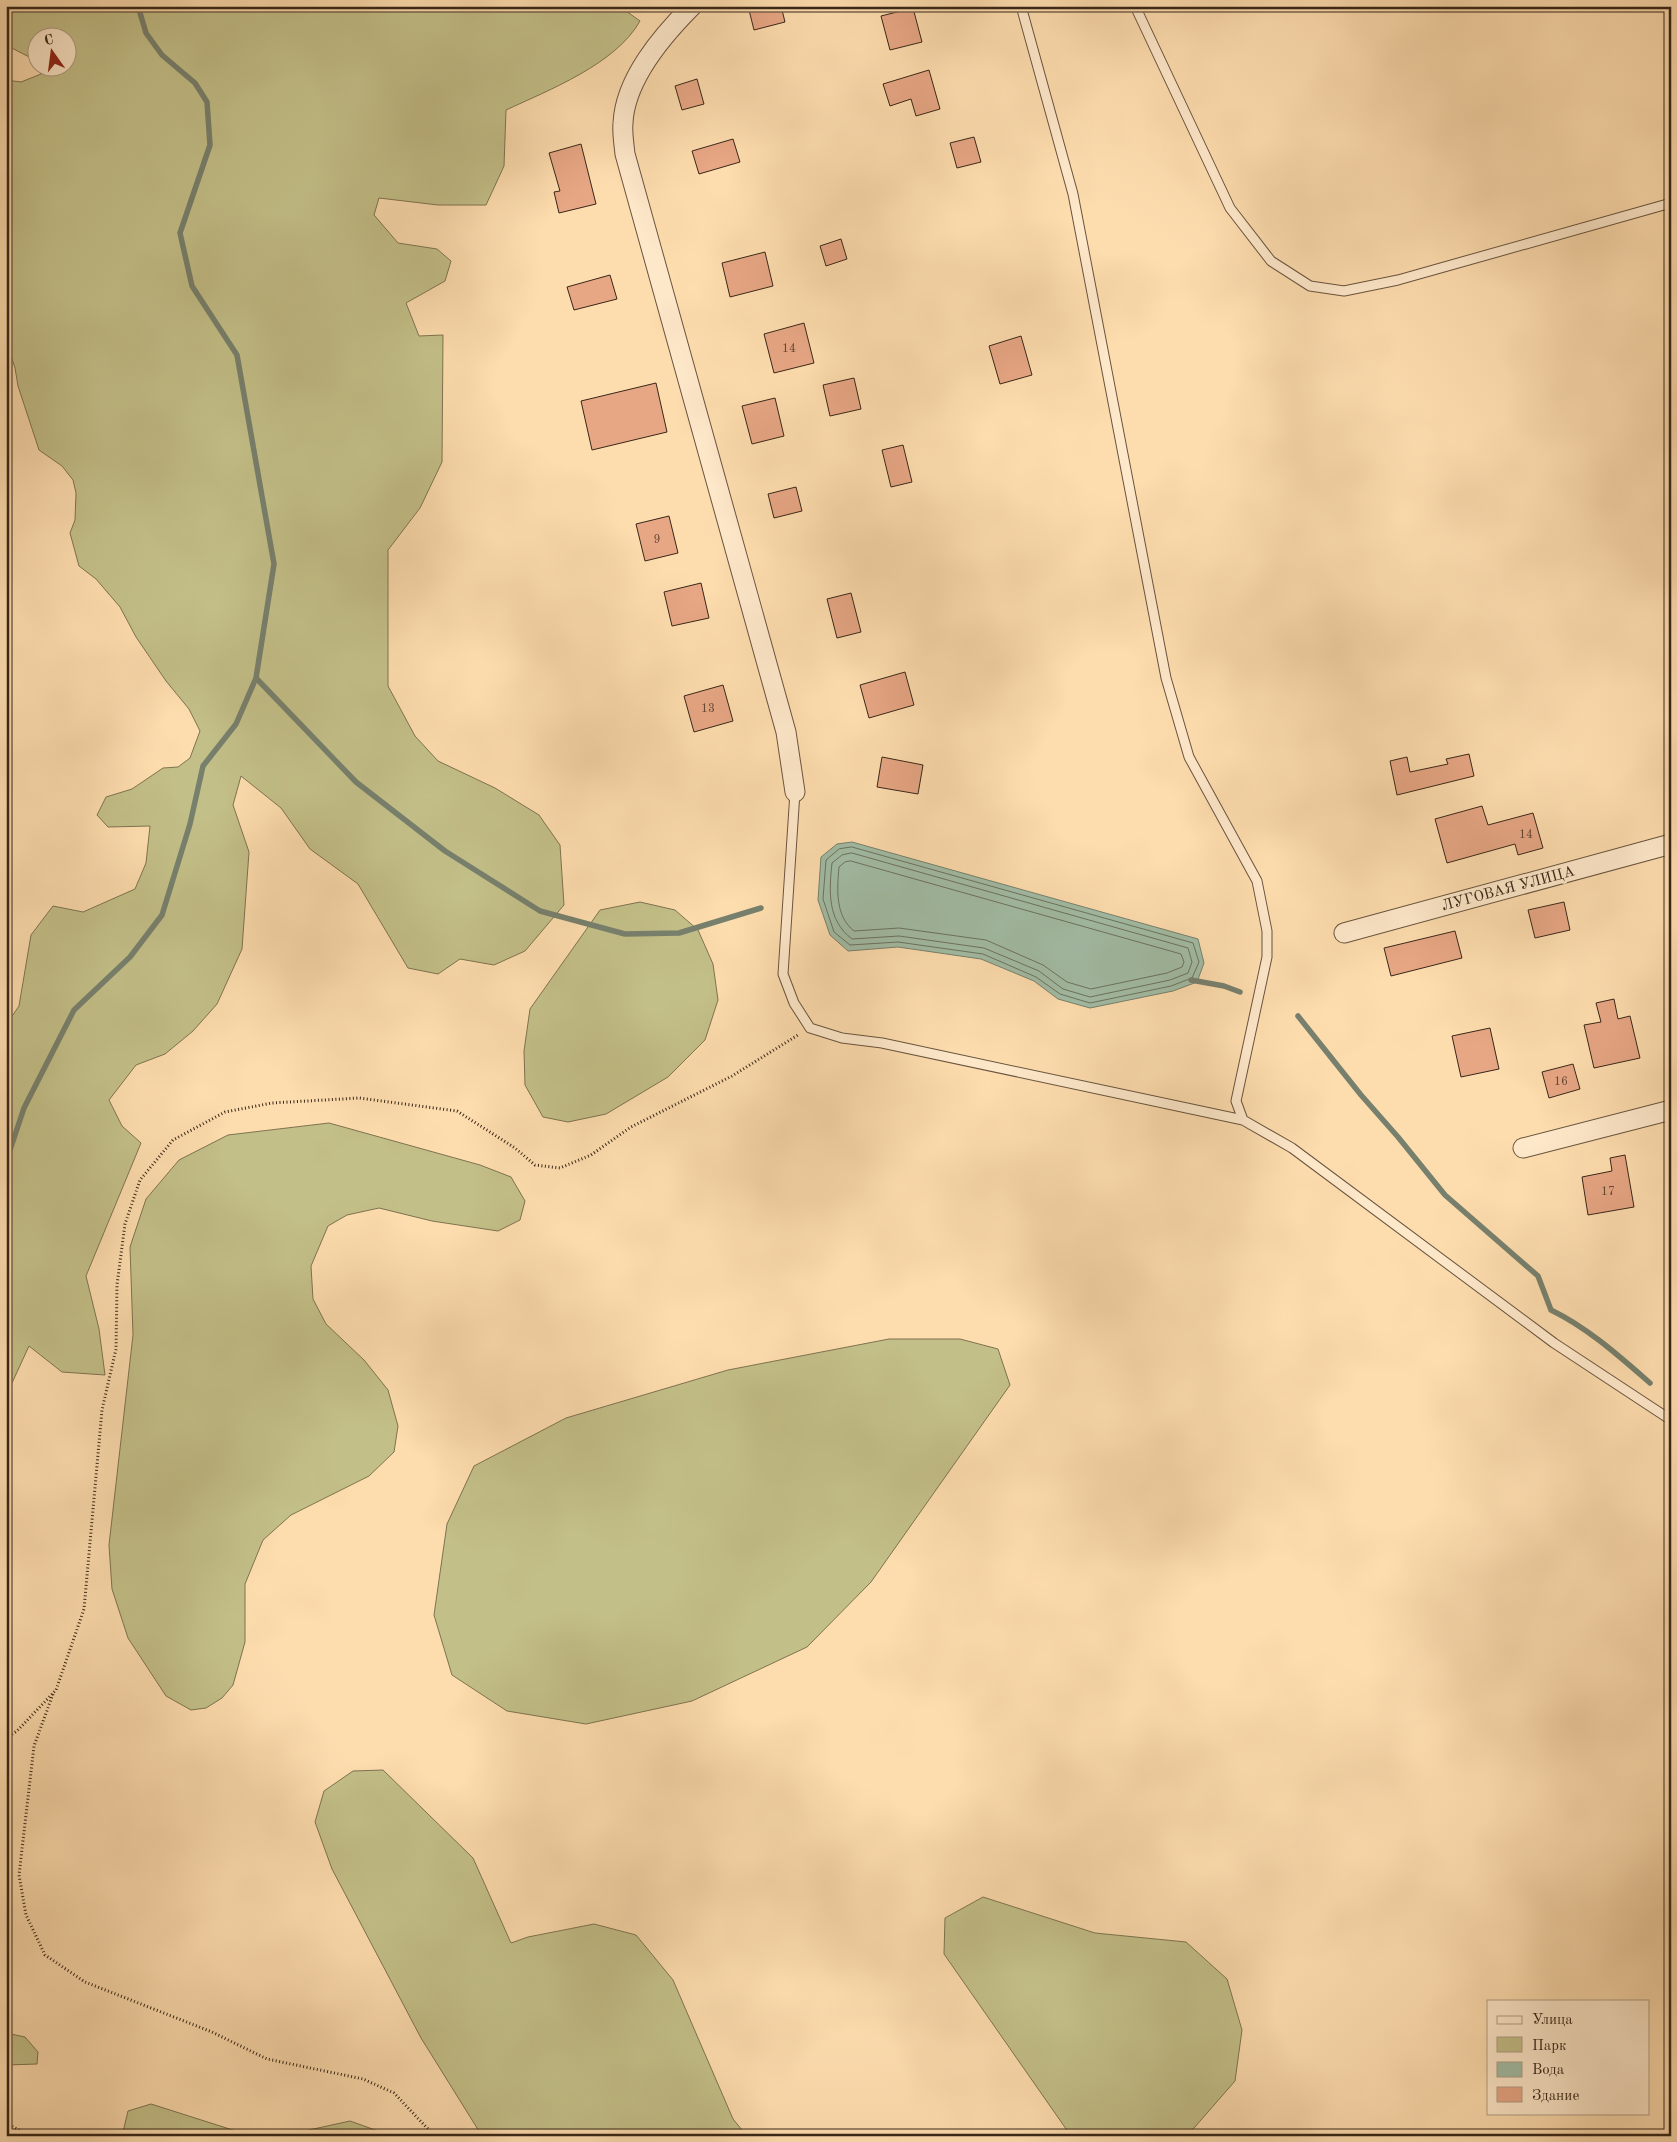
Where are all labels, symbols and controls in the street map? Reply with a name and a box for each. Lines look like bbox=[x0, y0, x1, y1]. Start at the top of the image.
north arrow bbox=[28, 28, 78, 78]
text: С bbox=[43, 32, 55, 48]
house number: 14 bbox=[782, 343, 796, 355]
house number: 9 bbox=[654, 534, 660, 546]
house number: 13 bbox=[701, 703, 715, 715]
house number: 14 bbox=[1519, 829, 1533, 841]
street label: ЛУГОВАЯ УЛИЦА bbox=[1440, 864, 1577, 914]
house number: 16 bbox=[1554, 1076, 1568, 1088]
house number: 17 bbox=[1601, 1186, 1615, 1198]
legend bbox=[1487, 2000, 1650, 2114]
text: Улица bbox=[1532, 2013, 1573, 2028]
text: Парк bbox=[1532, 2039, 1567, 2054]
text: Вода bbox=[1532, 2063, 1565, 2078]
text: Здание bbox=[1532, 2089, 1579, 2104]

